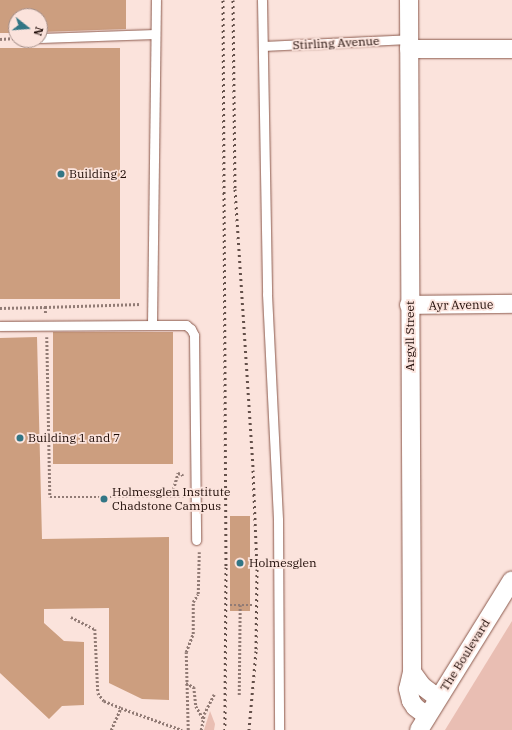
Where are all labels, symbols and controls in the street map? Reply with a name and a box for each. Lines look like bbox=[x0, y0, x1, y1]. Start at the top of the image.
north arrow bbox=[8, 8, 48, 48]
text: N bbox=[31, 25, 46, 37]
street label: Stirling Avenue bbox=[292, 34, 380, 52]
place label: Building 2 bbox=[69, 167, 127, 181]
marker: Building 2 bbox=[56, 169, 66, 179]
street label: Ayr Avenue bbox=[429, 297, 493, 313]
street label: Argyll Street bbox=[403, 301, 417, 371]
place label: Building 1 and 7 bbox=[28, 431, 120, 445]
marker: Building 1 and 7 bbox=[15, 433, 25, 443]
place label: Holmesglen Institute Chadstone Campus bbox=[112, 485, 230, 513]
marker: Holmesglen Institute Chadstone Campus bbox=[99, 494, 109, 504]
place label: Holmesglen bbox=[249, 556, 317, 570]
marker: Holmesglen bbox=[234, 557, 246, 569]
street label: The Boulevard bbox=[437, 616, 493, 694]

